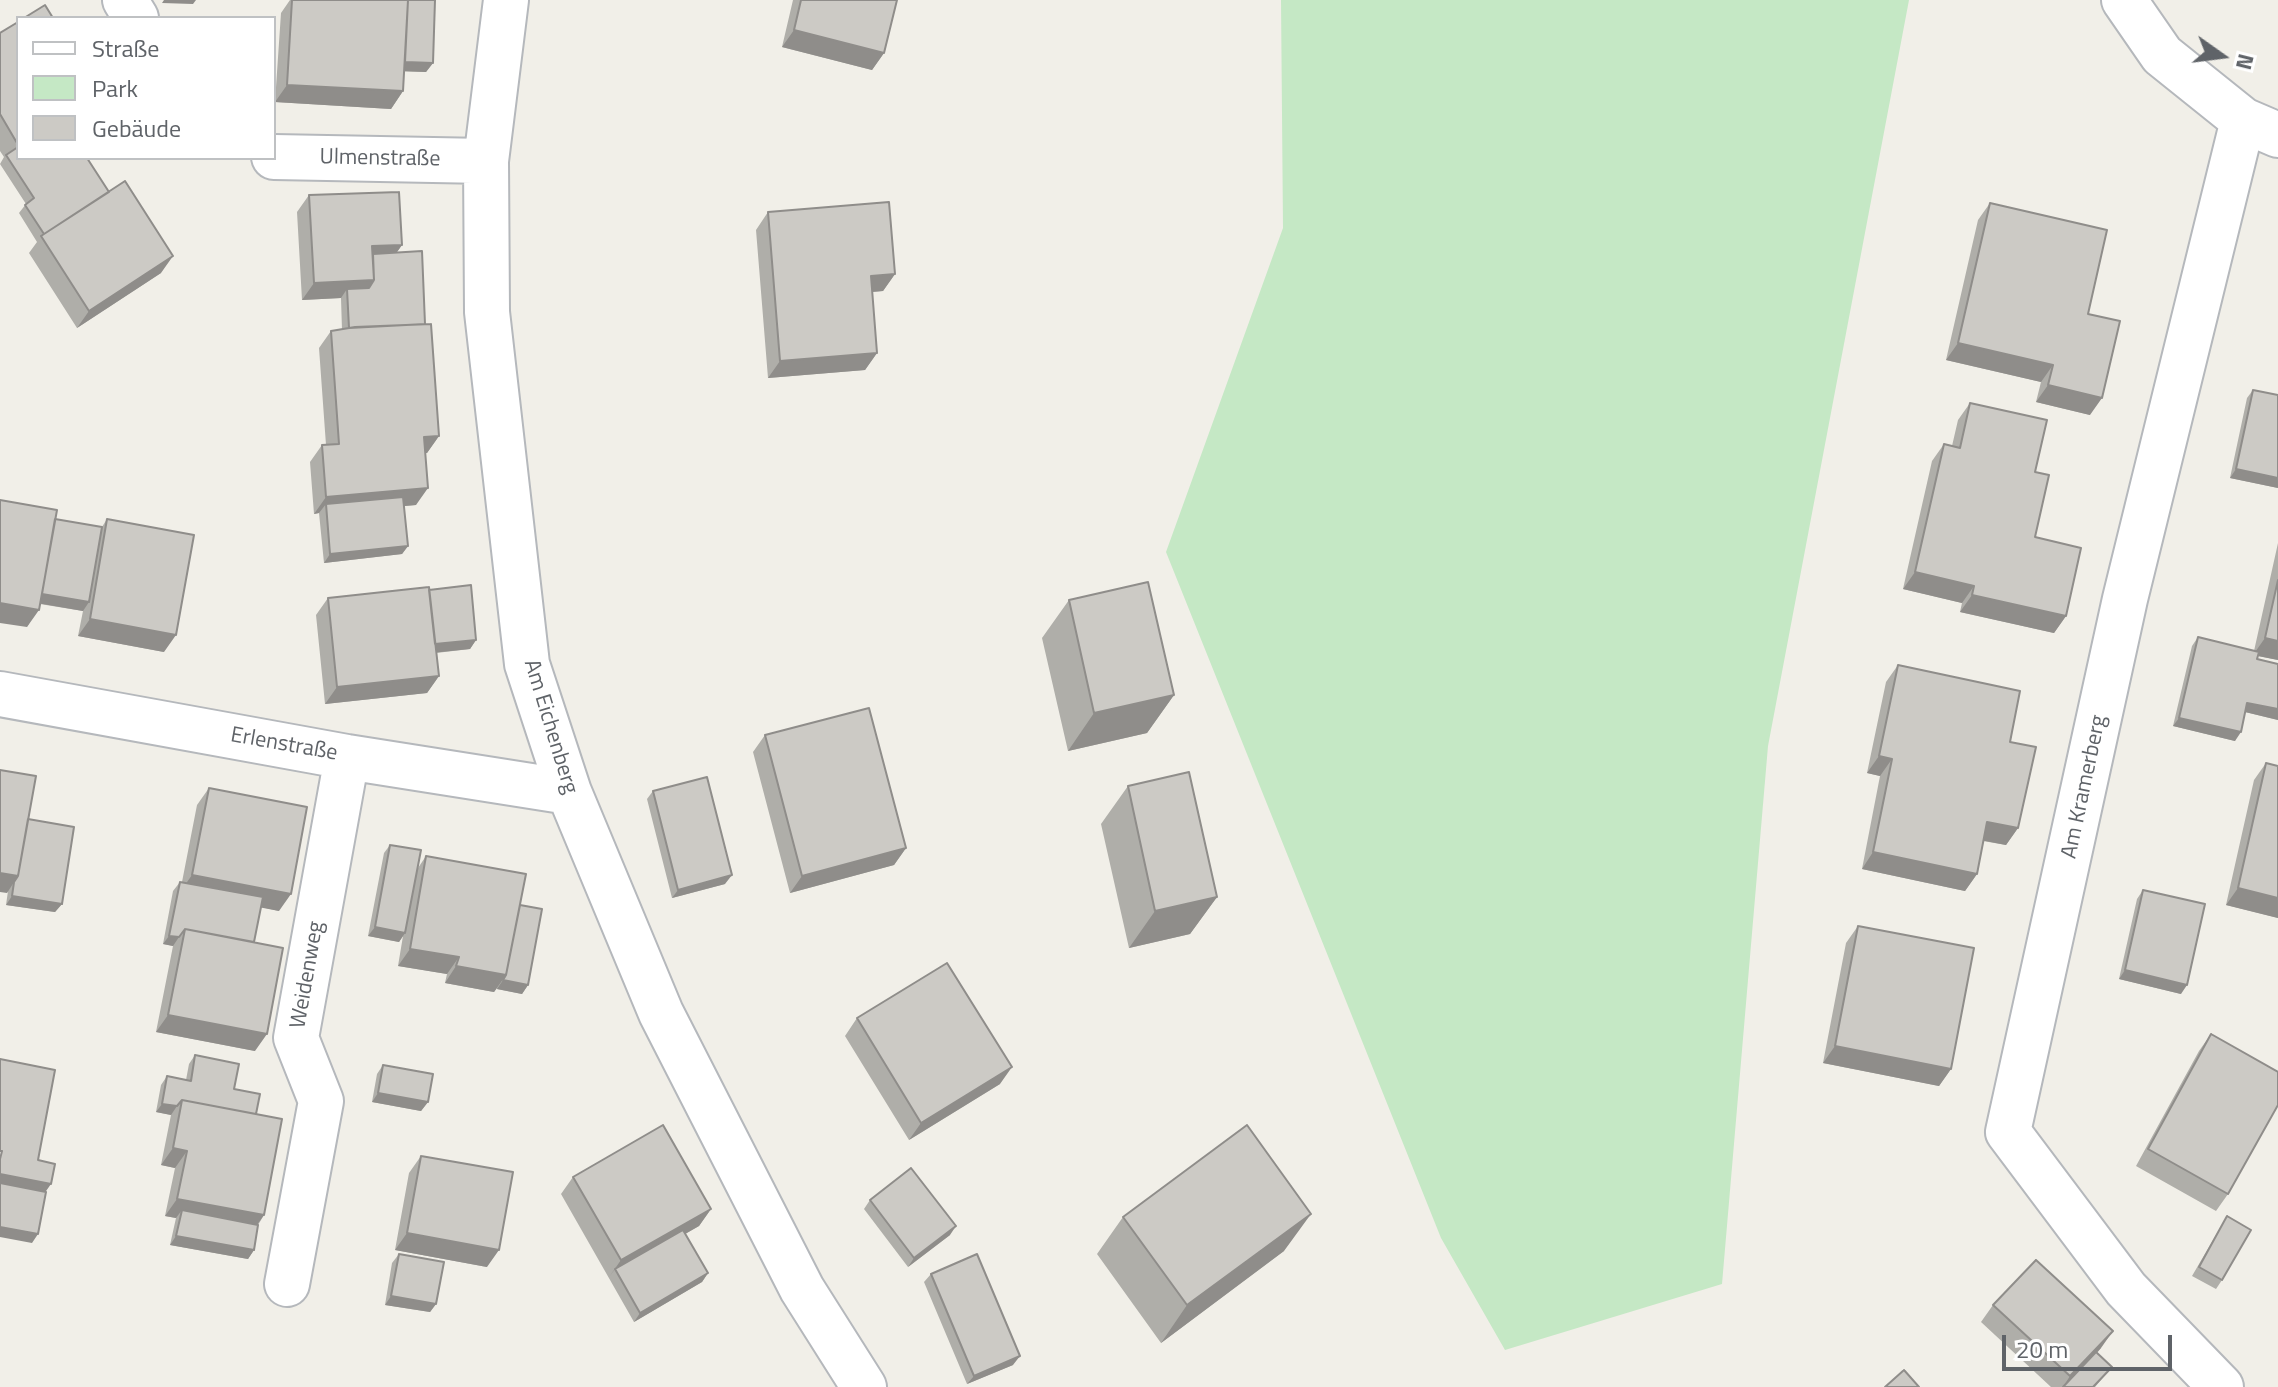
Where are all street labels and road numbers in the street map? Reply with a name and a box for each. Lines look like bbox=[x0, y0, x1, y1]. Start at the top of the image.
street label: Ulmenstraße bbox=[319, 145, 441, 173]
street label: Am Eichenberg bbox=[517, 657, 583, 797]
street label: Am Kramerberg bbox=[2057, 713, 2113, 861]
street label: Erlenstraße bbox=[228, 723, 340, 767]
street label: Weidenweg bbox=[286, 919, 330, 1031]

